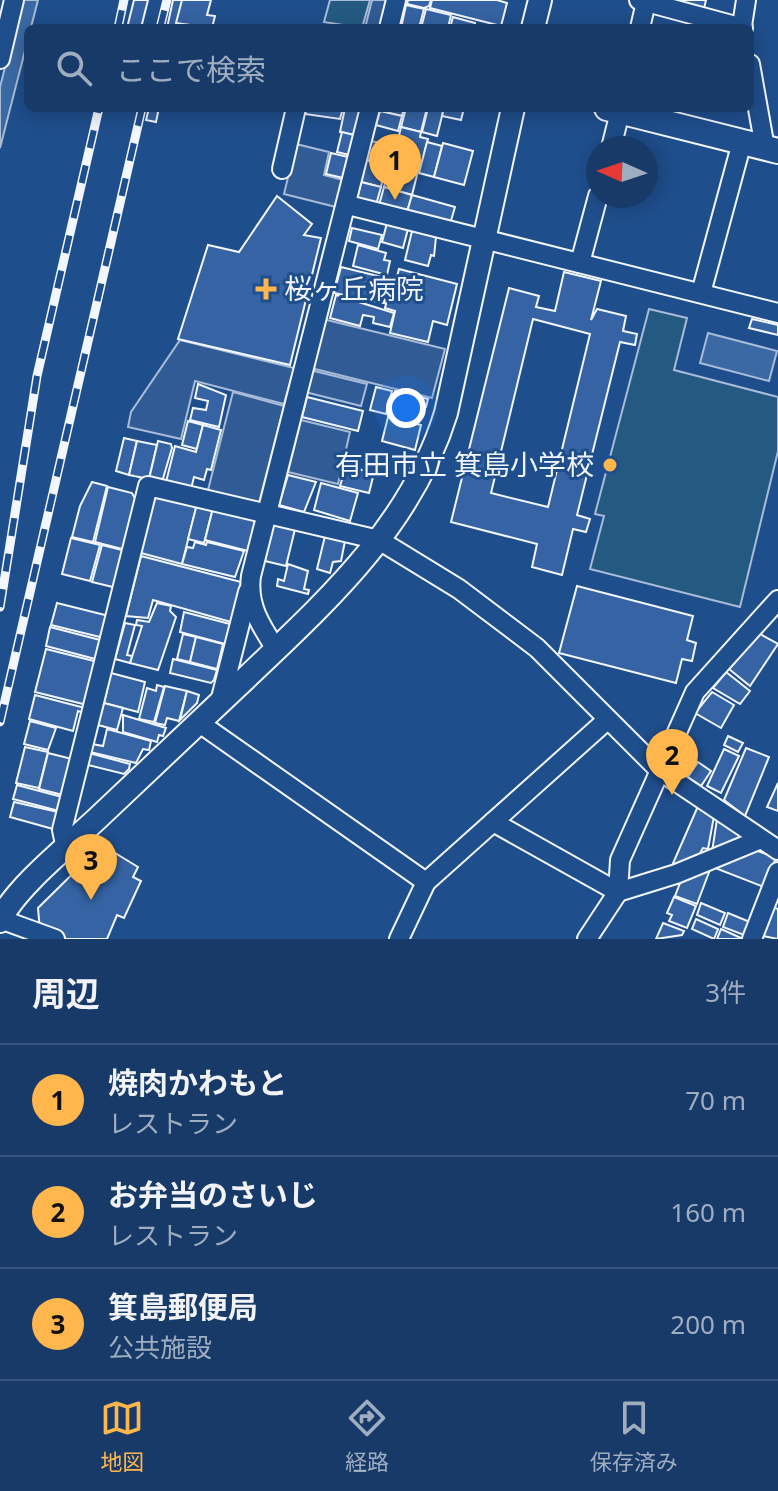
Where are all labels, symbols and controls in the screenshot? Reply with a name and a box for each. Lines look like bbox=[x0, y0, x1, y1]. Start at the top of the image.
search box bbox=[24, 24, 754, 112]
icon: search bbox=[52, 46, 96, 90]
text: ここで検索 bbox=[116, 49, 266, 90]
pin: 1 bbox=[369, 134, 421, 200]
north arrow bbox=[586, 136, 658, 208]
place label: 桜ヶ丘病院 bbox=[284, 269, 424, 307]
marker: 桜ヶ丘病院 bbox=[255, 278, 277, 300]
your location bbox=[386, 388, 426, 428]
place label: 有田市立 箕島小学校 bbox=[335, 445, 594, 483]
marker: 有田市立 箕島小学校 bbox=[601, 456, 619, 474]
pin: 2 bbox=[646, 729, 698, 795]
pin: 3 bbox=[65, 834, 117, 900]
text: 周辺 bbox=[32, 970, 100, 1016]
text: 3件 bbox=[705, 974, 746, 1010]
text: 焼肉かわもと bbox=[108, 1062, 287, 1103]
text: 1 bbox=[51, 1082, 65, 1118]
text: 70 m bbox=[685, 1082, 746, 1118]
text: レストラン bbox=[108, 1105, 238, 1141]
text: お弁当のさいじ bbox=[108, 1174, 318, 1215]
text: 2 bbox=[51, 1194, 65, 1230]
text: 160 m bbox=[670, 1194, 746, 1230]
text: レストラン bbox=[108, 1217, 238, 1253]
text: 箕島郵便局 bbox=[108, 1286, 258, 1327]
text: 3 bbox=[51, 1306, 65, 1342]
text: 200 m bbox=[670, 1306, 746, 1342]
text: 公共施設 bbox=[108, 1329, 212, 1365]
tab: 地図 bbox=[100, 1396, 144, 1476]
tab: 経路 bbox=[345, 1396, 389, 1476]
tab: 保存済み bbox=[590, 1396, 678, 1476]

